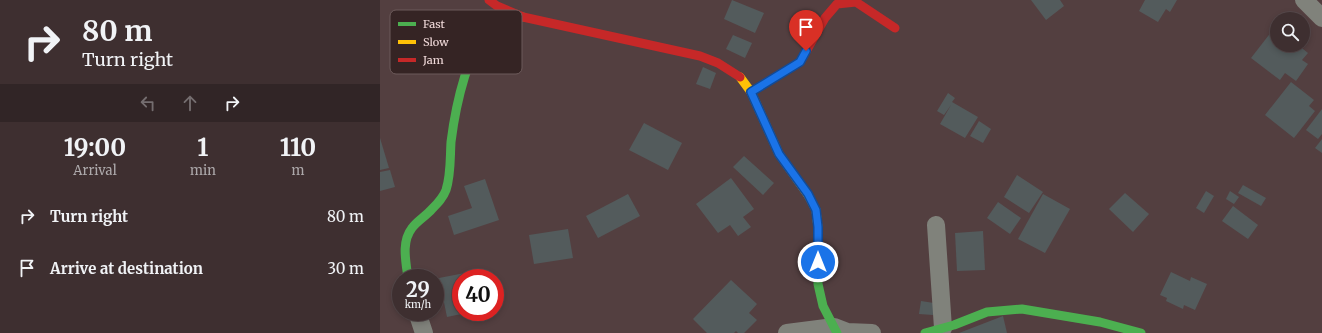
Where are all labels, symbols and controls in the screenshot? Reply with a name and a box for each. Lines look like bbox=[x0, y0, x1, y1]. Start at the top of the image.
legend bbox=[390, 10, 522, 74]
pin bbox=[789, 10, 823, 51]
map controls bbox=[1270, 12, 1310, 52]
button: search bbox=[1270, 12, 1310, 52]
text: 80 m bbox=[82, 13, 153, 49]
icon: right bbox=[16, 16, 68, 68]
icon: arrive bbox=[795, 16, 817, 38]
text: Fast bbox=[423, 17, 446, 31]
text: Slow bbox=[423, 35, 449, 49]
text: Turn right bbox=[82, 48, 173, 71]
text: Jam bbox=[422, 53, 444, 67]
icon: left bbox=[137, 92, 159, 114]
icon: ahead bbox=[179, 92, 201, 114]
icon: right bbox=[221, 92, 243, 114]
text: 19:00 bbox=[64, 132, 126, 163]
text: 1 bbox=[197, 132, 208, 163]
text: 110 bbox=[280, 132, 316, 163]
text: Arrival bbox=[73, 162, 117, 179]
text: min bbox=[190, 162, 216, 179]
text: m bbox=[291, 162, 304, 179]
icon: right bbox=[16, 205, 38, 227]
text: Turn right bbox=[50, 207, 128, 226]
text: 80 m bbox=[327, 207, 364, 226]
position arrow bbox=[797, 241, 839, 283]
icon: arrive bbox=[16, 257, 38, 279]
text: Arrive at destination bbox=[50, 259, 203, 278]
text: 30 m bbox=[327, 259, 364, 278]
speed limit sign: 40 bbox=[452, 269, 504, 321]
text: 29 bbox=[406, 277, 430, 302]
text: km/h bbox=[405, 298, 431, 311]

